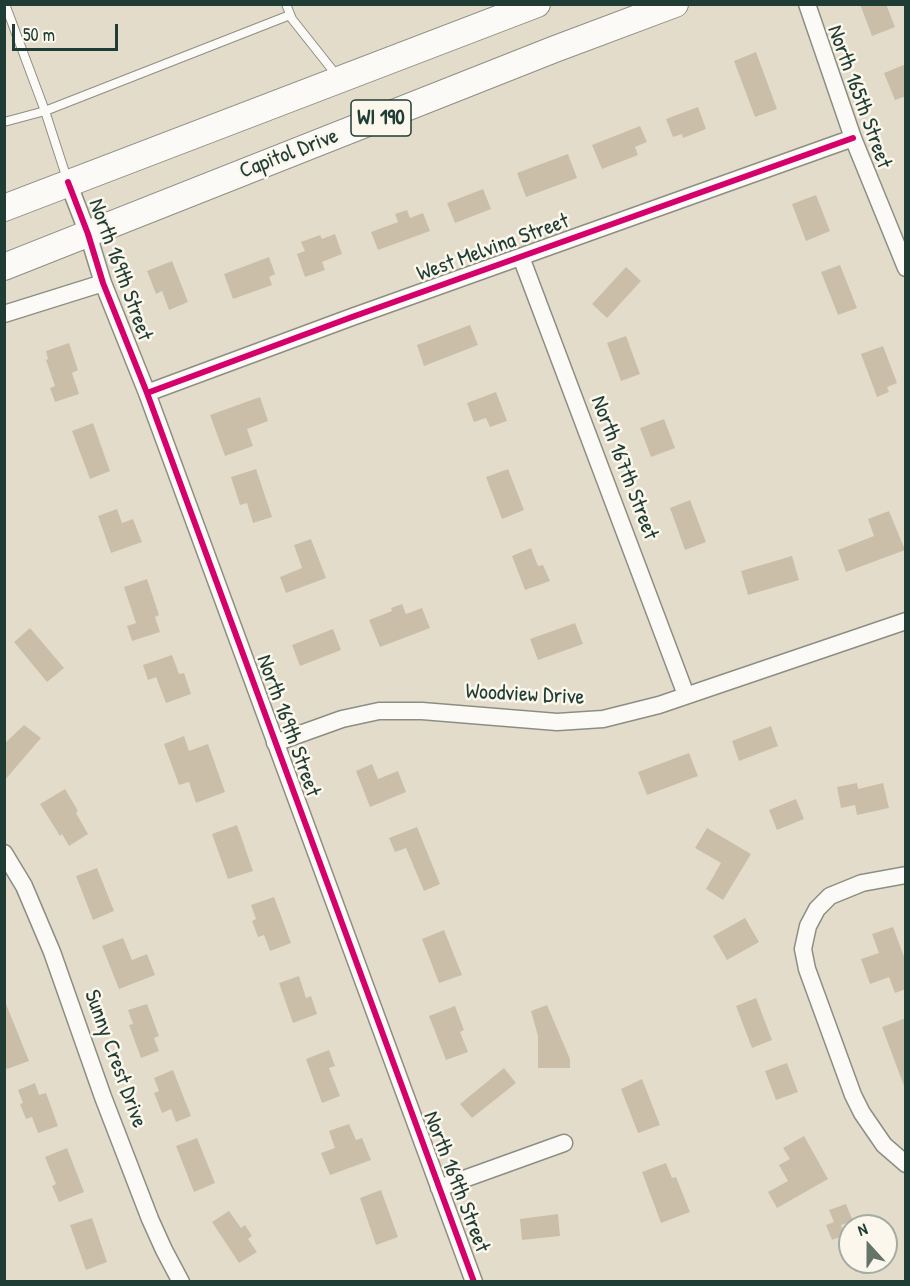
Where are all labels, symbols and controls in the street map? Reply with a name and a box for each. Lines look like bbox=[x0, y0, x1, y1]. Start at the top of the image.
scale bar bbox=[15, 12, 122, 50]
text: 50 m bbox=[23, 22, 55, 47]
street label: North 165th Street bbox=[821, 22, 897, 172]
road number: WI 190 bbox=[351, 100, 411, 136]
street label: Capitol Drive bbox=[236, 123, 342, 185]
street label: North 169th Street bbox=[82, 196, 158, 344]
street label: West Melvina Street bbox=[413, 208, 573, 288]
street label: North 167th Street bbox=[585, 392, 663, 544]
street label: North 169th Street bbox=[250, 652, 326, 800]
street label: Woodview Drive bbox=[465, 679, 585, 711]
street label: Sunny Crest Drive bbox=[78, 986, 152, 1132]
street label: North 169th Street bbox=[417, 1108, 495, 1256]
north arrow bbox=[838, 1214, 898, 1274]
text: N bbox=[854, 1217, 870, 1241]

